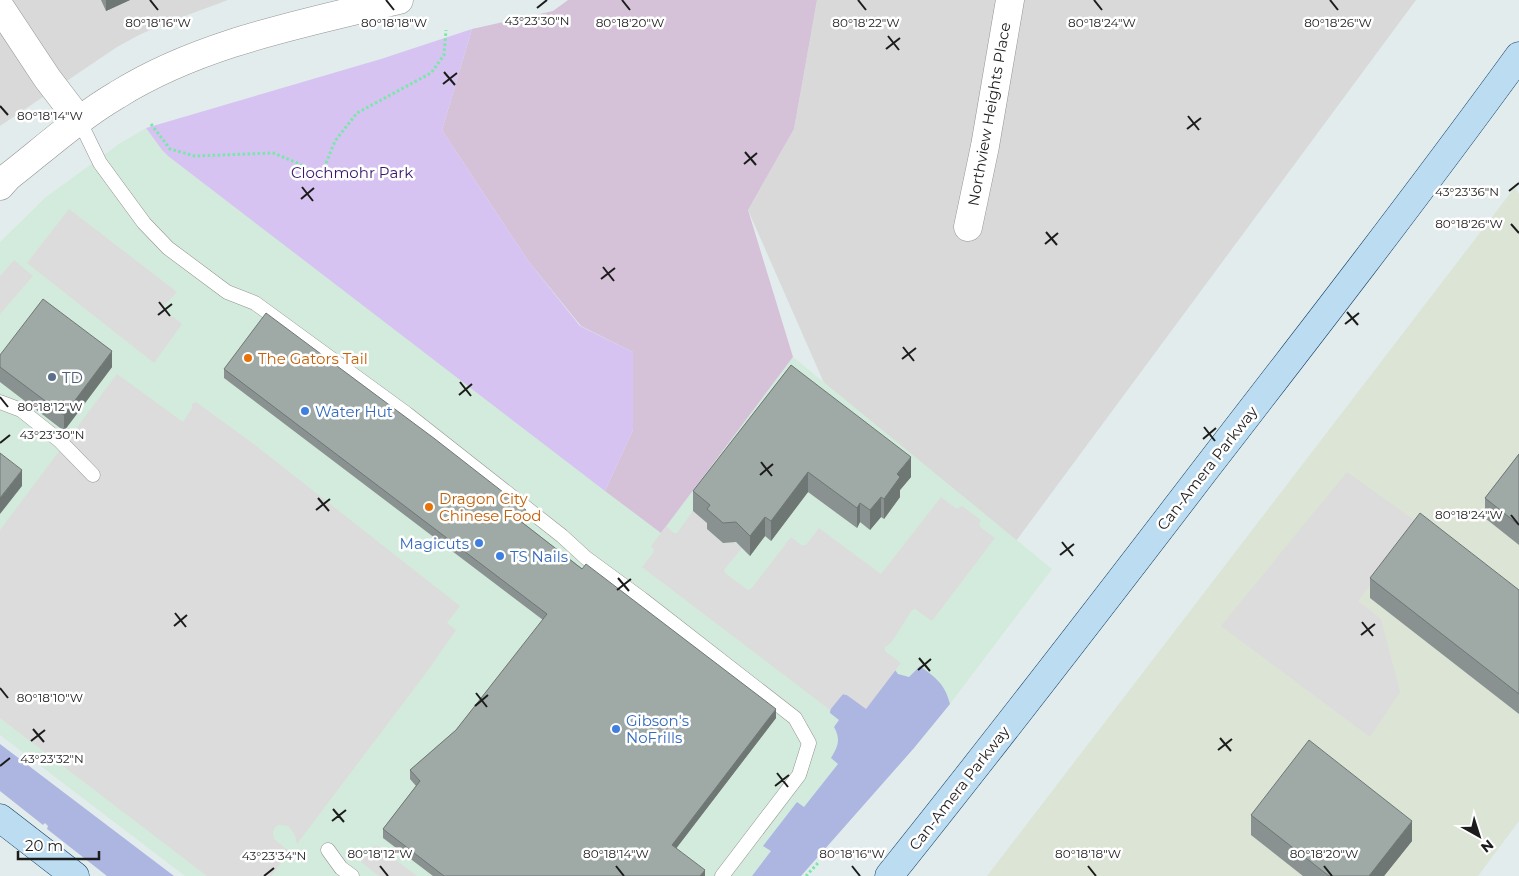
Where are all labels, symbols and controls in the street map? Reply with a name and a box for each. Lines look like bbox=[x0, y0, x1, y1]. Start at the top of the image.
text: 43°23'30"N bbox=[505, 13, 569, 28]
text: 80°18'16"W bbox=[125, 15, 191, 30]
text: 80°18'18"W bbox=[361, 15, 427, 30]
text: 80°18'20"W bbox=[596, 15, 664, 30]
text: 80°18'22"W bbox=[832, 15, 900, 30]
text: 80°18'24"W bbox=[1068, 15, 1136, 30]
text: 80°18'26"W bbox=[1304, 15, 1372, 30]
street label: Northview Heights Place bbox=[963, 21, 1015, 207]
text: 80°18'14"W bbox=[17, 108, 83, 123]
park label: Clochmohr Park bbox=[291, 163, 413, 182]
text: 43°23'36"N bbox=[1435, 184, 1499, 199]
text: 80°18'26"W bbox=[1435, 216, 1503, 231]
place label: The Gators Tail bbox=[258, 349, 368, 368]
marker: The Gators Tail bbox=[242, 352, 254, 364]
place label: TD bbox=[62, 368, 83, 387]
marker: TD bbox=[46, 371, 58, 383]
text: 80°18'12"W bbox=[17, 399, 83, 414]
street label: Can-Amera Parkway bbox=[1153, 401, 1262, 534]
place label: Water Hut bbox=[315, 402, 393, 421]
marker: Water Hut bbox=[299, 405, 311, 417]
text: 43°23'30"N bbox=[20, 427, 84, 442]
place label: Dragon City Chinese Food bbox=[439, 489, 542, 525]
marker: Dragon City Chinese Food bbox=[423, 501, 435, 513]
text: 80°18'24"W bbox=[1435, 507, 1503, 522]
place label: Magicuts bbox=[400, 534, 469, 553]
marker: Magicuts bbox=[473, 537, 485, 549]
place label: TS Nails bbox=[510, 547, 568, 566]
marker: TS Nails bbox=[494, 550, 506, 562]
text: 80°18'10"W bbox=[17, 690, 83, 705]
place label: Gibson's NoFrills bbox=[626, 711, 689, 747]
street label: Can-Amera Parkway bbox=[905, 721, 1014, 854]
marker: Gibson's NoFrills bbox=[610, 723, 622, 735]
text: 43°23'32"N bbox=[20, 751, 84, 766]
north arrow bbox=[1454, 811, 1504, 861]
scale bar bbox=[18, 828, 99, 860]
text: 20 m bbox=[25, 836, 63, 855]
text: N bbox=[1477, 836, 1497, 857]
text: 80°18'12"W bbox=[347, 846, 413, 861]
text: 80°18'14"W bbox=[583, 846, 649, 861]
text: 80°18'16"W bbox=[819, 846, 885, 861]
text: 80°18'18"W bbox=[1055, 846, 1121, 861]
text: 80°18'20"W bbox=[1290, 846, 1358, 861]
text: 43°23'34"N bbox=[242, 848, 306, 863]

